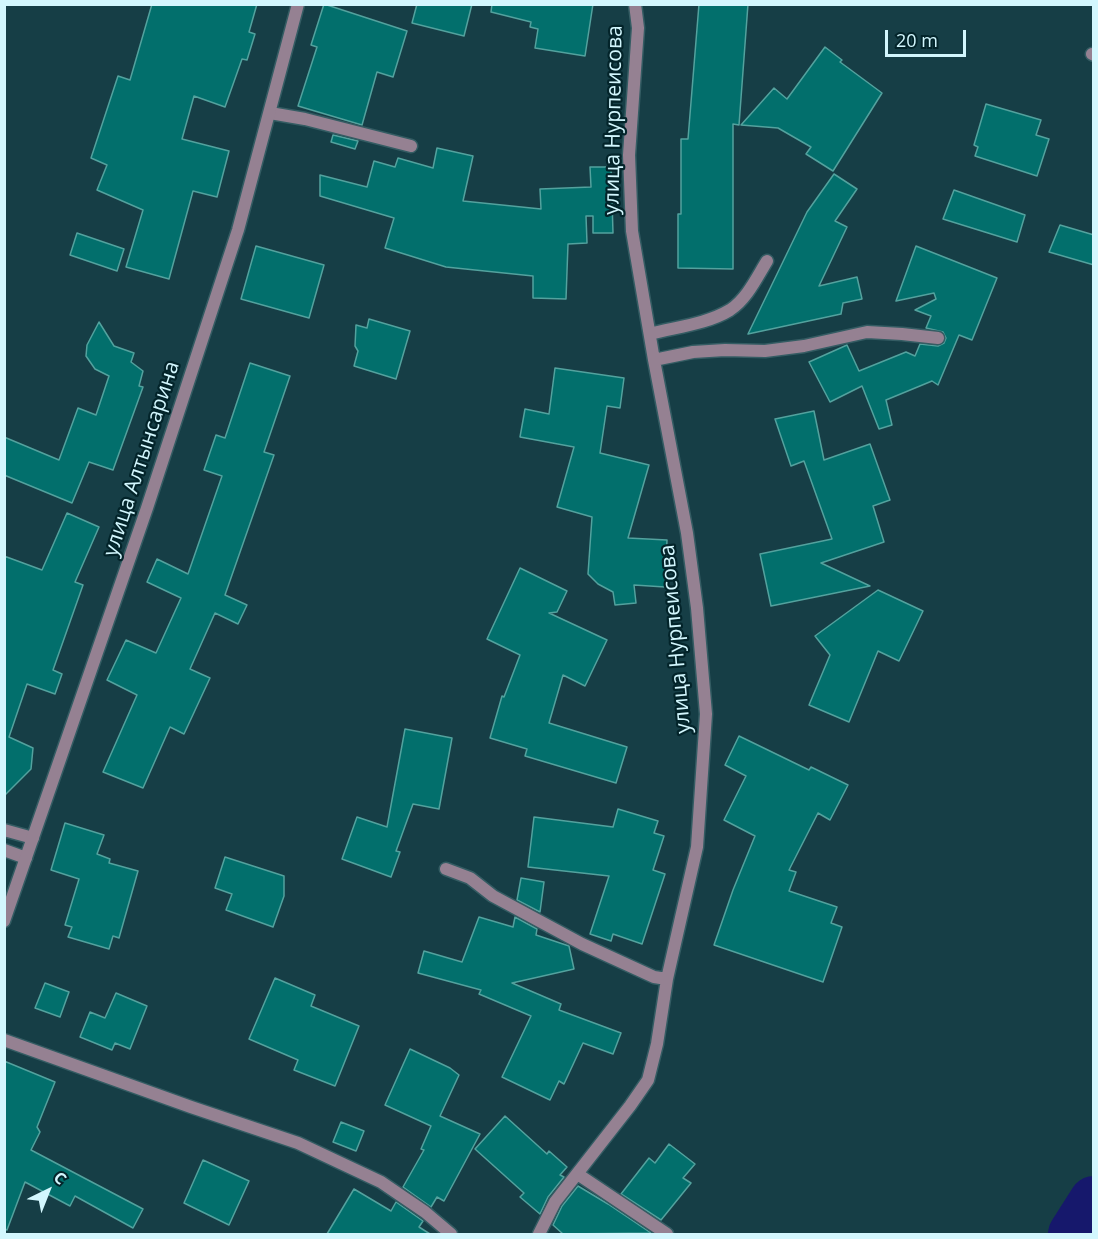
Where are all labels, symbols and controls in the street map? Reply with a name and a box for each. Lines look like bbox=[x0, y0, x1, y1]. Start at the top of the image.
scale bar bbox=[888, 18, 969, 56]
street label: улица Нурпеисова bbox=[600, 25, 628, 215]
text: 20 m bbox=[896, 28, 938, 52]
street label: улица Алтынсарина bbox=[99, 358, 185, 560]
street label: улица Нурпеисова bbox=[655, 543, 697, 735]
north arrow bbox=[18, 1161, 78, 1221]
text: С bbox=[49, 1166, 72, 1189]

